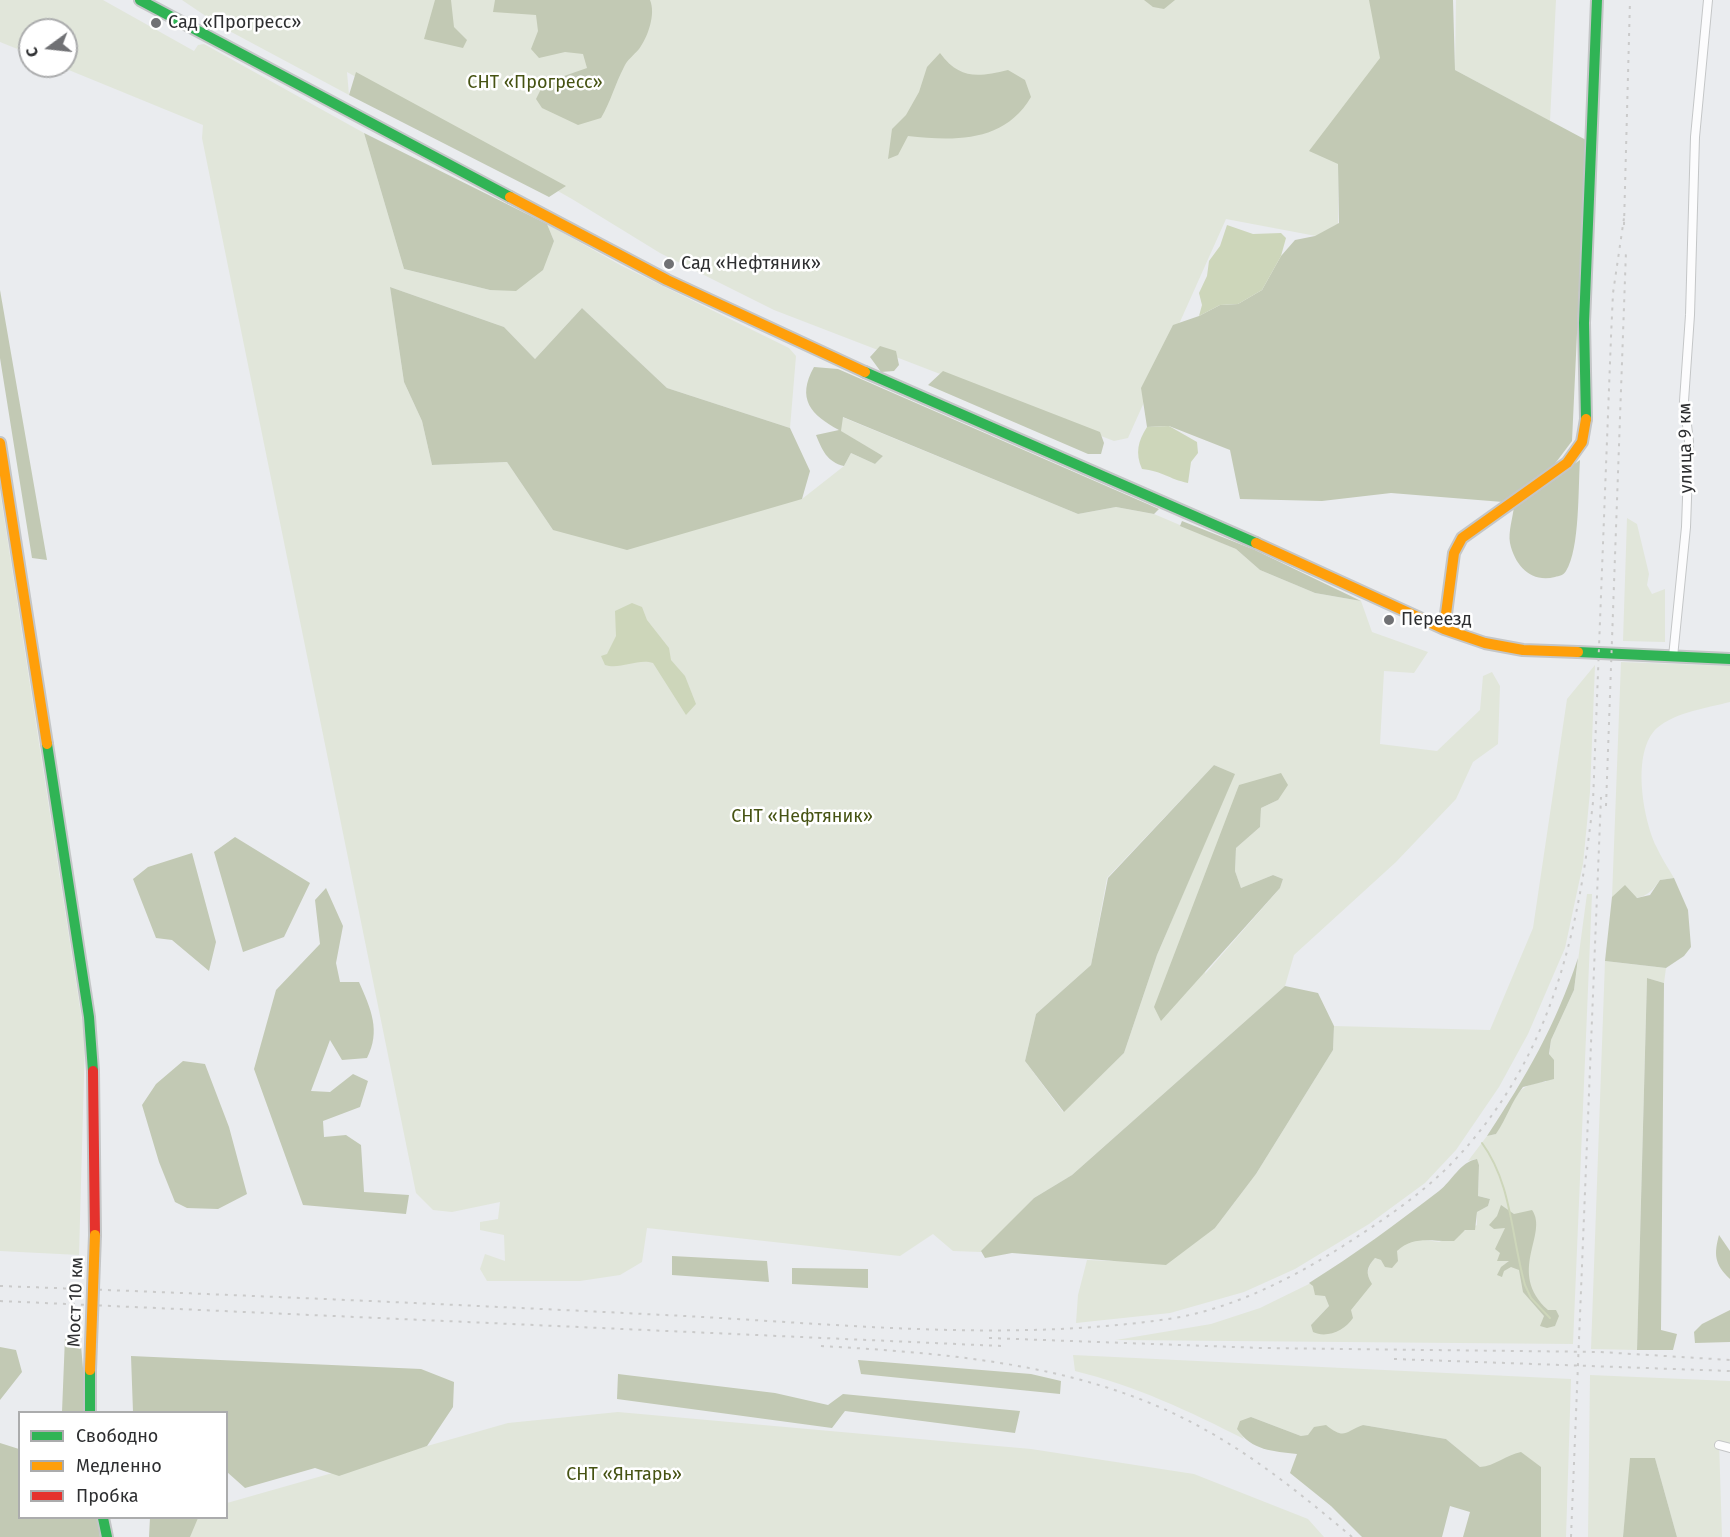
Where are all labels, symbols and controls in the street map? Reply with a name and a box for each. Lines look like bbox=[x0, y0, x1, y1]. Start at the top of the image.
place label: Сад «Прогресс» bbox=[168, 12, 301, 34]
marker: Сад «Прогресс» bbox=[149, 16, 163, 30]
north arrow bbox=[18, 18, 78, 78]
text: С bbox=[22, 45, 42, 59]
park label: СНТ «Прогресс» bbox=[467, 72, 603, 94]
place label: Сад «Нефтяник» bbox=[681, 253, 821, 275]
marker: Сад «Нефтяник» bbox=[662, 257, 676, 271]
street label: улица 9 км bbox=[1674, 403, 1698, 493]
place label: Переезд bbox=[1401, 609, 1472, 631]
marker: Переезд bbox=[1382, 613, 1396, 627]
park label: СНТ «Нефтяник» bbox=[731, 806, 873, 828]
street label: Мост 10 км bbox=[64, 1257, 88, 1347]
legend bbox=[18, 1411, 228, 1519]
text: Свободно bbox=[76, 1425, 158, 1447]
text: Медленно bbox=[76, 1455, 162, 1477]
park label: СНТ «Янтарь» bbox=[566, 1464, 682, 1486]
text: Пробка bbox=[76, 1485, 139, 1507]

